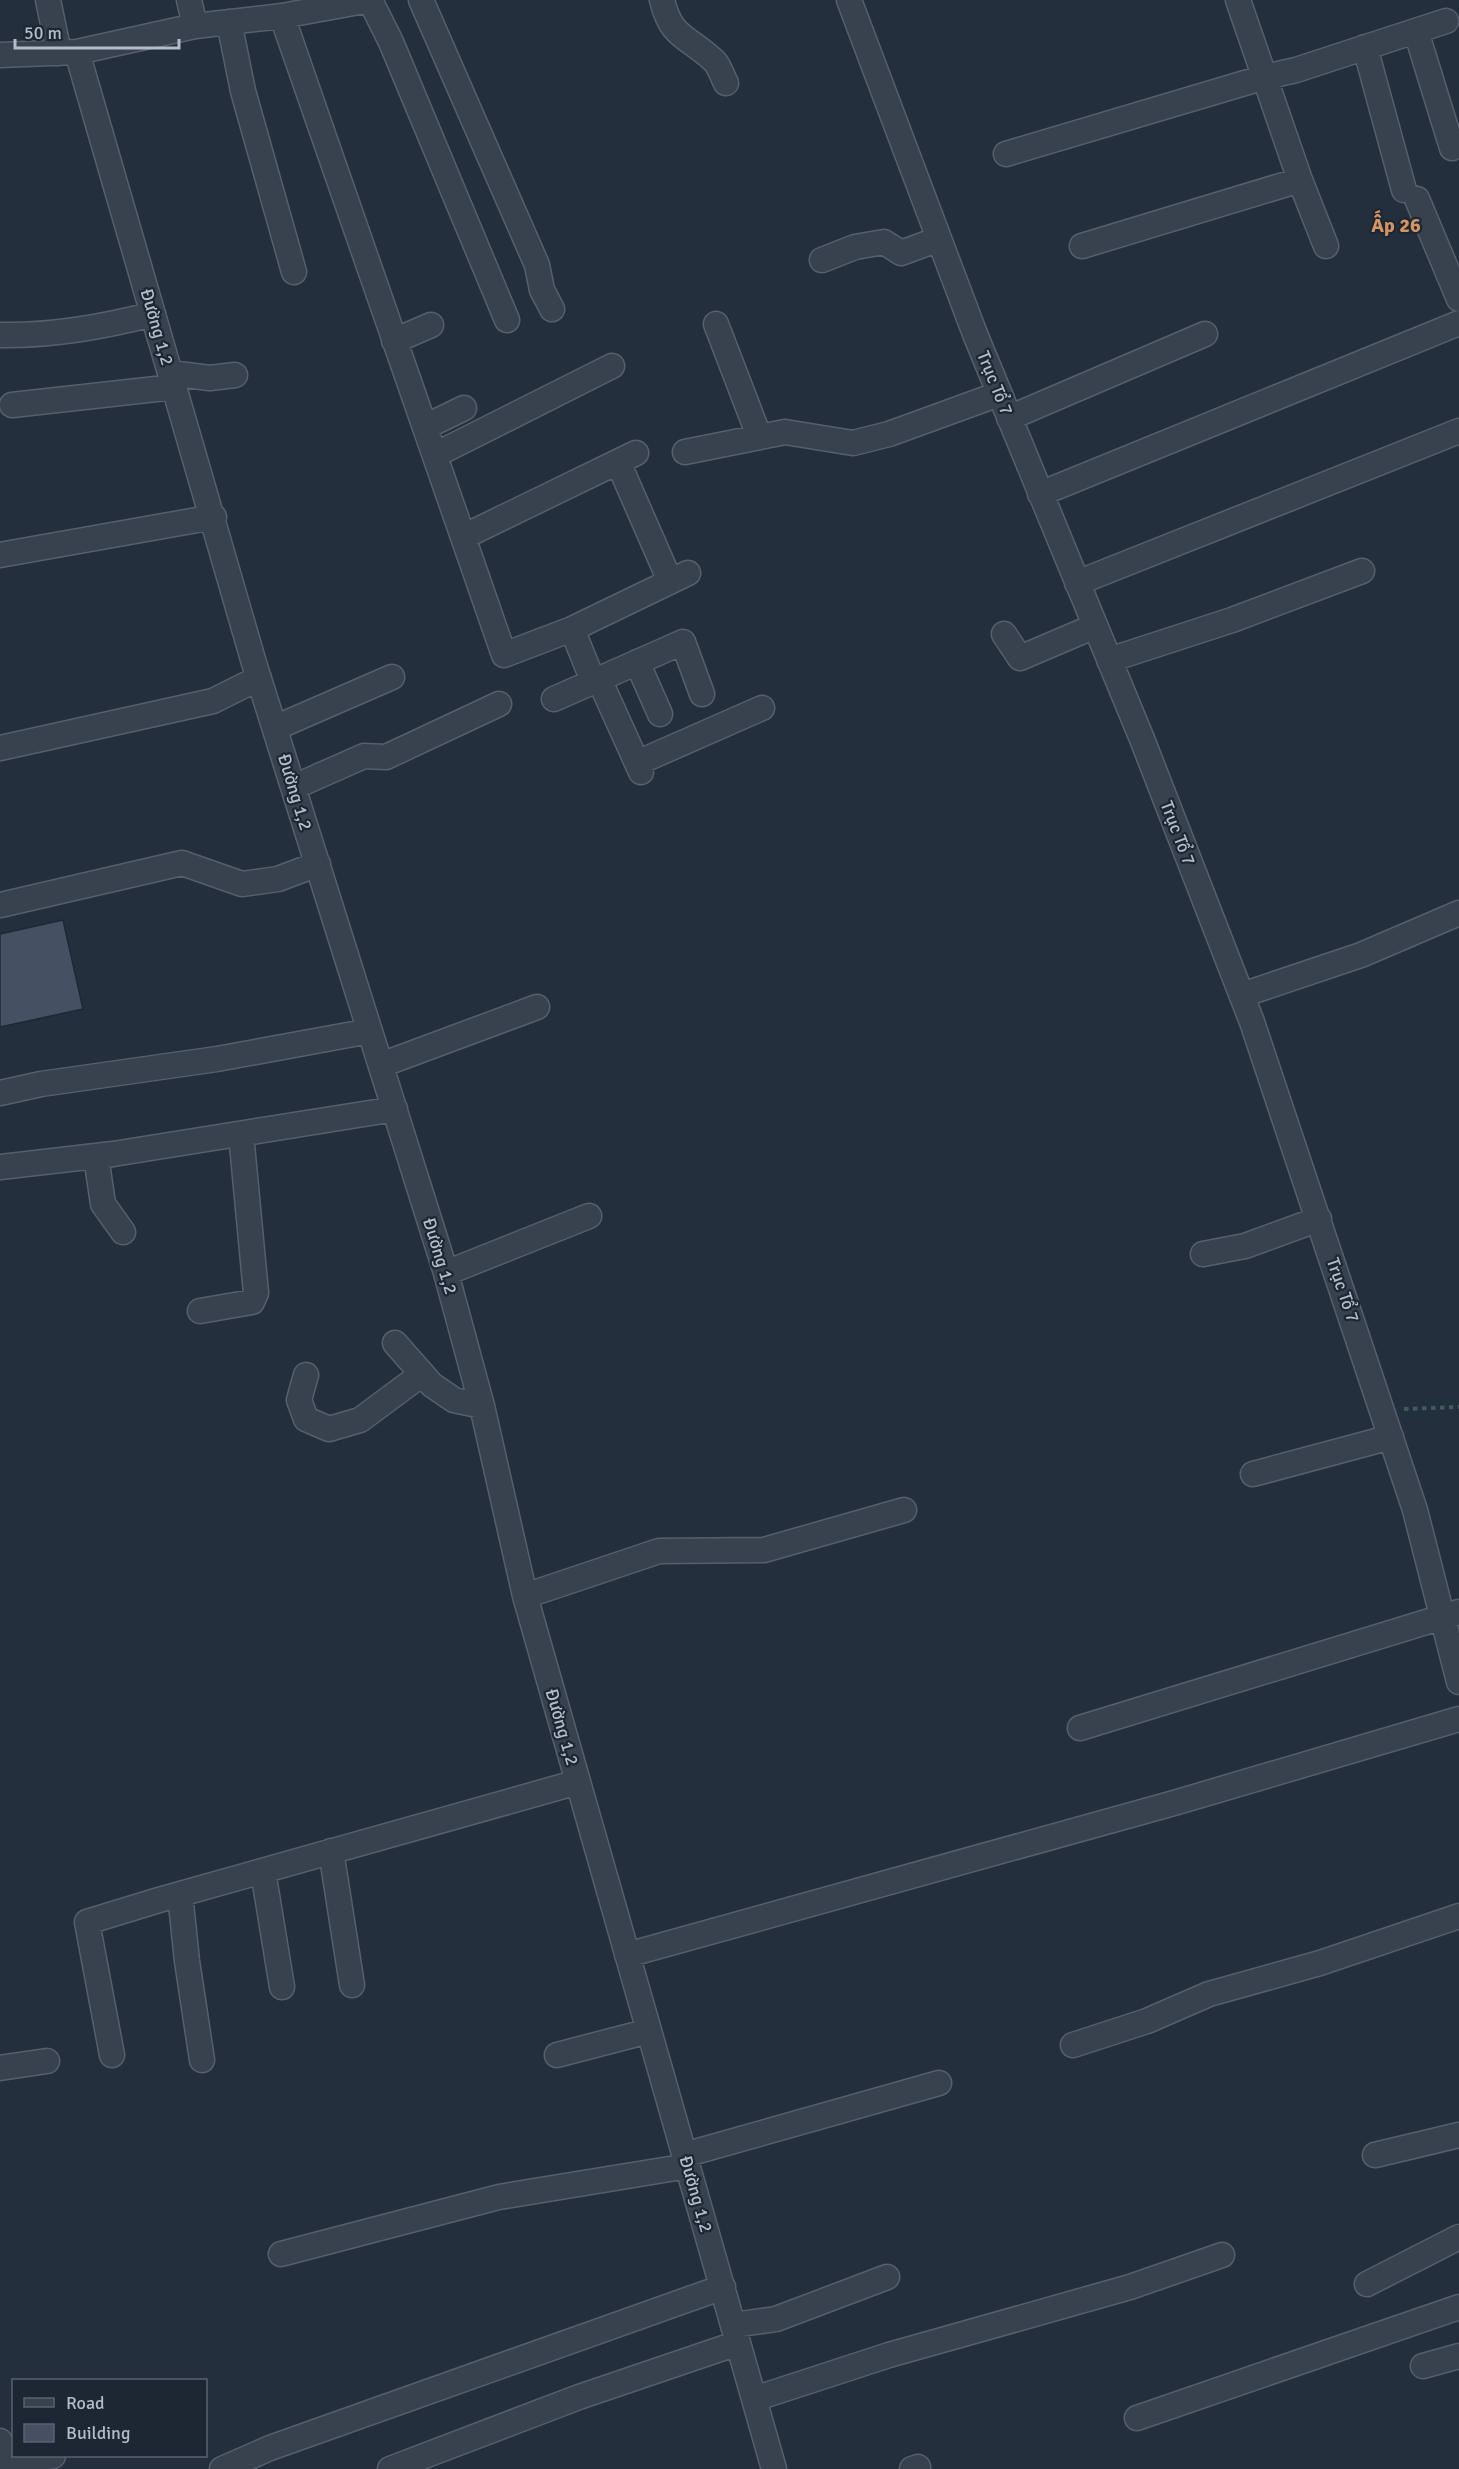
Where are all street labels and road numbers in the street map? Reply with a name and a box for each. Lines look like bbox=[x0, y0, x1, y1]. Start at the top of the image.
street label: Đường 1,2 bbox=[136, 286, 178, 368]
street label: Trục Tổ 7 bbox=[972, 348, 1018, 418]
street label: Đường 1,2 bbox=[273, 751, 317, 833]
street label: Trục Tổ 7 bbox=[1156, 798, 1200, 868]
street label: Đường 1,2 bbox=[418, 1215, 462, 1297]
street label: Trục Tổ 7 bbox=[1322, 1255, 1364, 1325]
street label: Đường 1,2 bbox=[541, 1686, 583, 1768]
street label: Đường 1,2 bbox=[675, 2153, 717, 2235]

